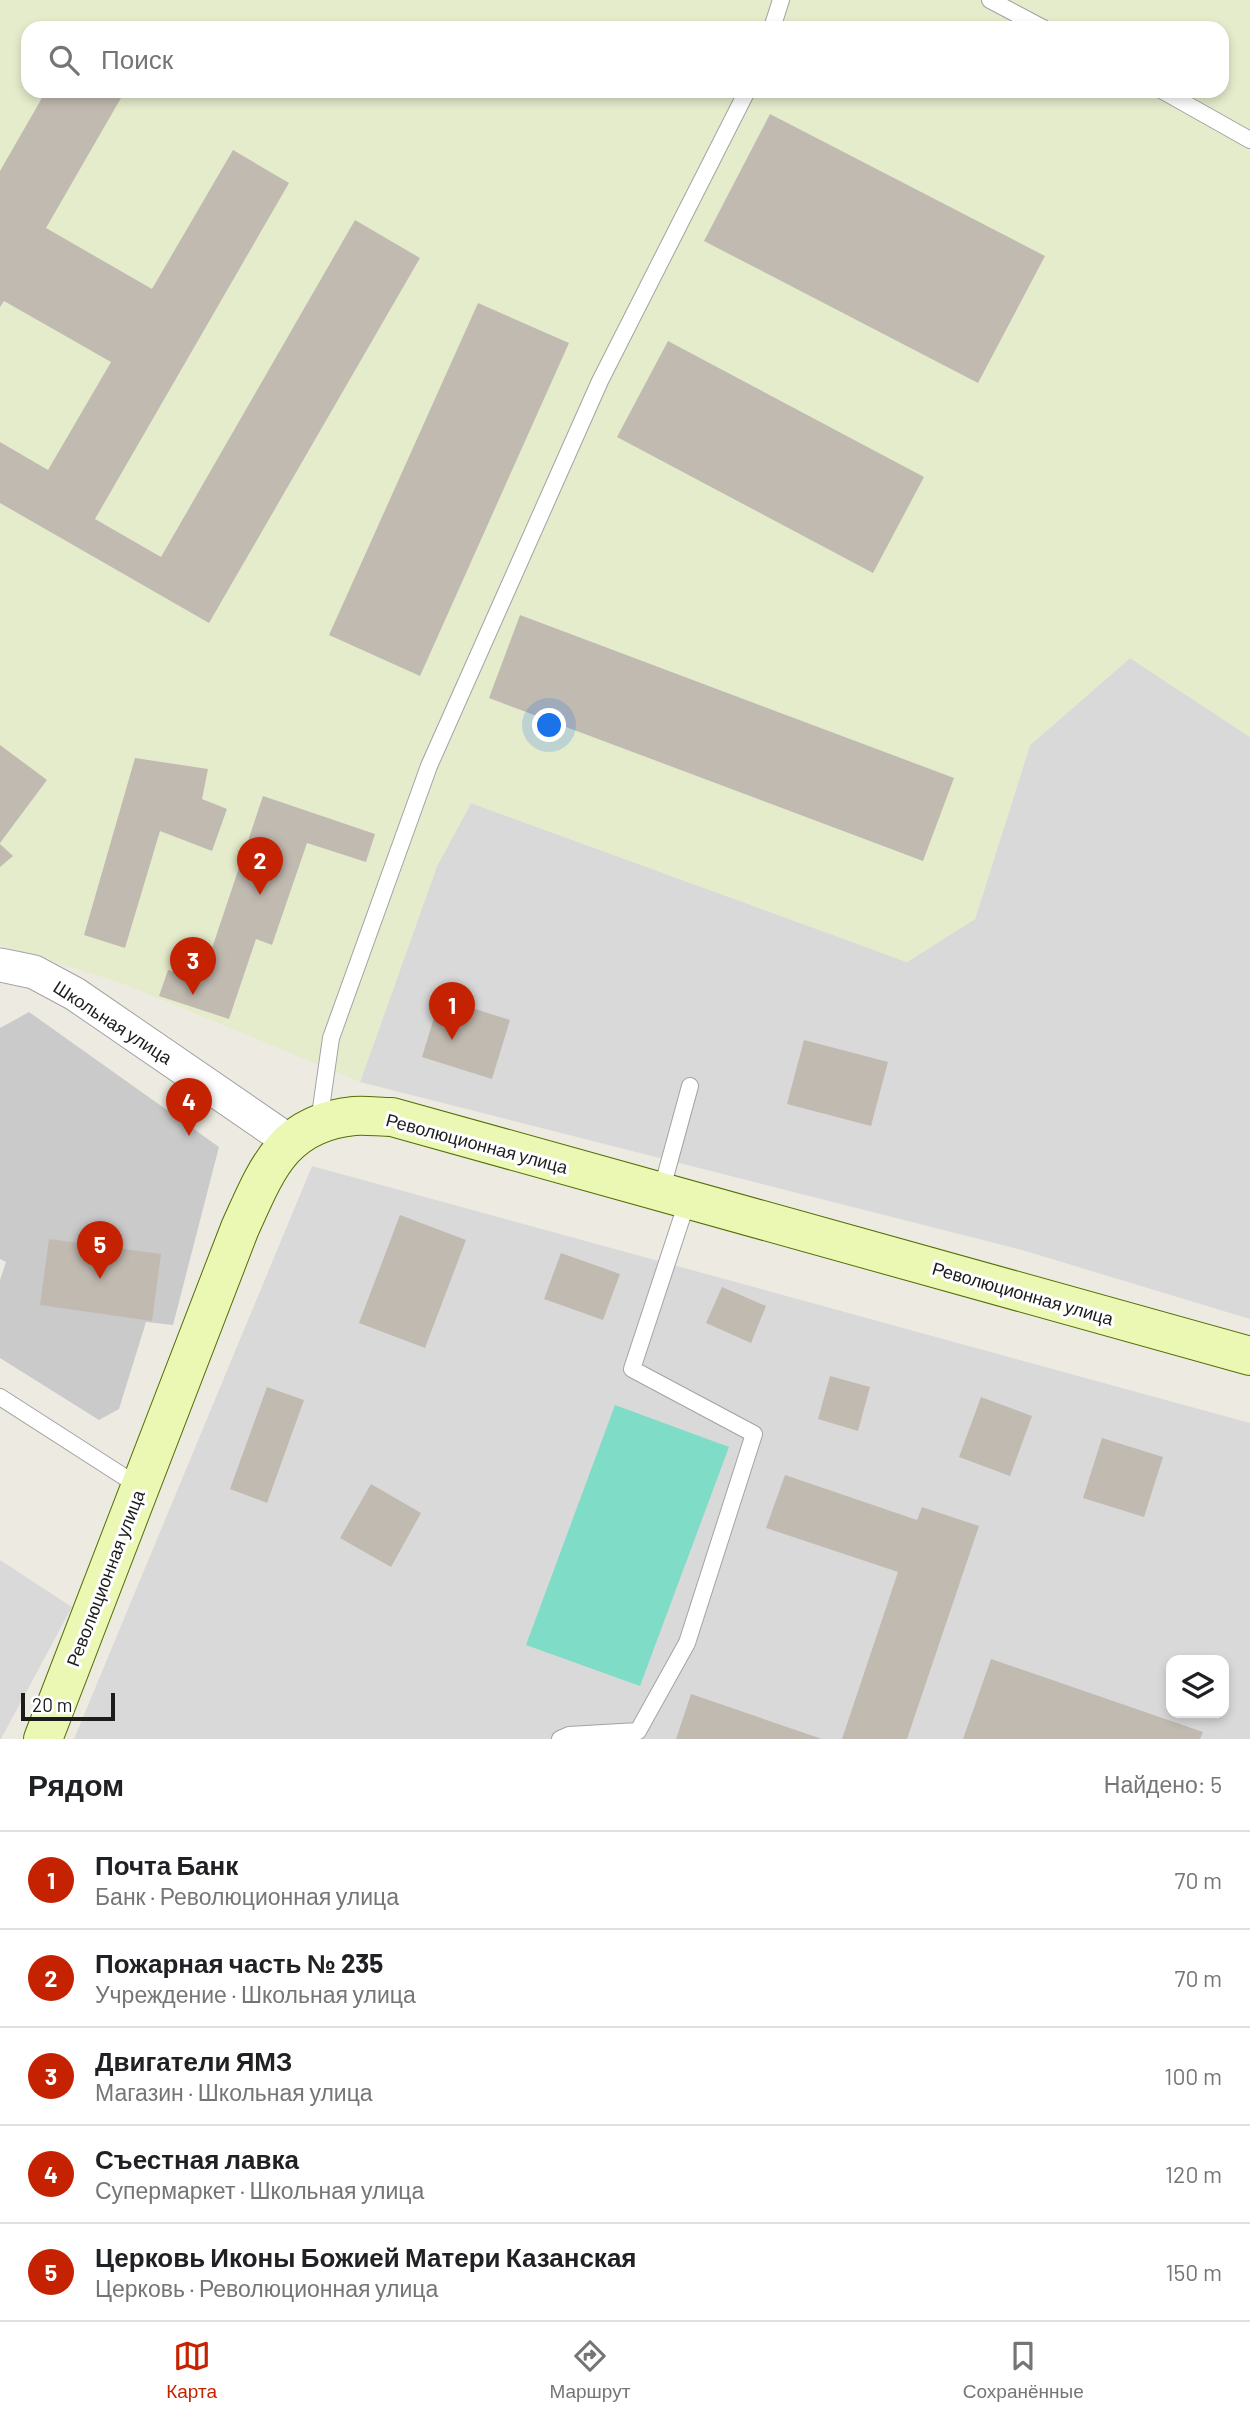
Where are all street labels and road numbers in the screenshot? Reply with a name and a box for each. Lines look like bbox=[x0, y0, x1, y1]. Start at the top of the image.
street label: Школьная улица bbox=[50, 976, 177, 1069]
street label: Революционная улица bbox=[384, 1108, 571, 1178]
street label: Революционная улица bbox=[930, 1257, 1117, 1330]
street label: Революционная улица bbox=[61, 1486, 149, 1669]

